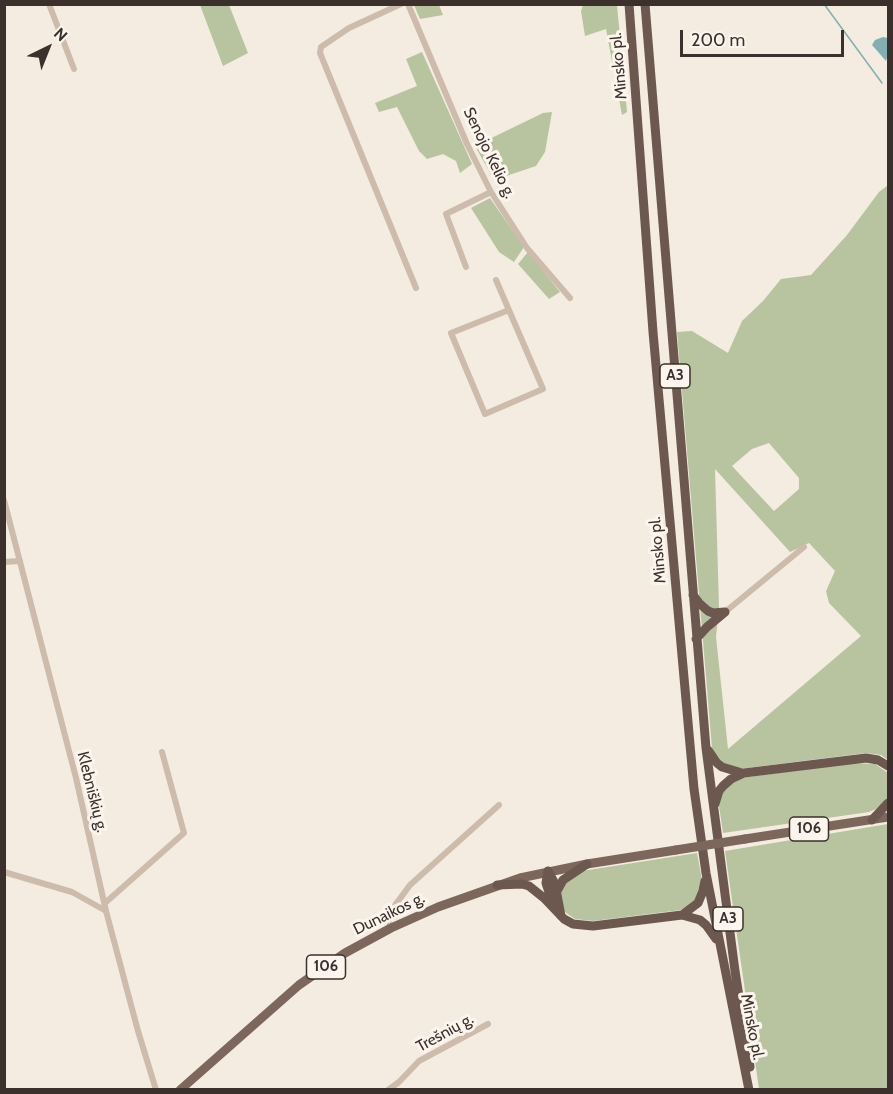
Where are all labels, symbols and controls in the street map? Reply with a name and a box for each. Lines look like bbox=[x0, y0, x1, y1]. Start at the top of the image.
north arrow bbox=[18, 18, 78, 78]
scale bar bbox=[683, 18, 846, 56]
text: N bbox=[50, 24, 71, 45]
text: 200 m bbox=[691, 29, 745, 51]
street label: Minsko pl. bbox=[607, 32, 631, 100]
street label: Senojo Kelio g. bbox=[459, 104, 519, 202]
road number: A3 bbox=[660, 364, 690, 388]
street label: Minsko pl. bbox=[646, 516, 670, 584]
street label: Klebniškių g. bbox=[73, 750, 111, 834]
road number: 106 bbox=[790, 817, 828, 841]
street label: Dunaikos g. bbox=[350, 888, 428, 940]
road number: A3 bbox=[713, 907, 743, 931]
road number: 106 bbox=[306, 955, 346, 979]
street label: Minsko pl. bbox=[736, 992, 768, 1062]
street label: Trešnių g. bbox=[413, 1009, 477, 1057]

